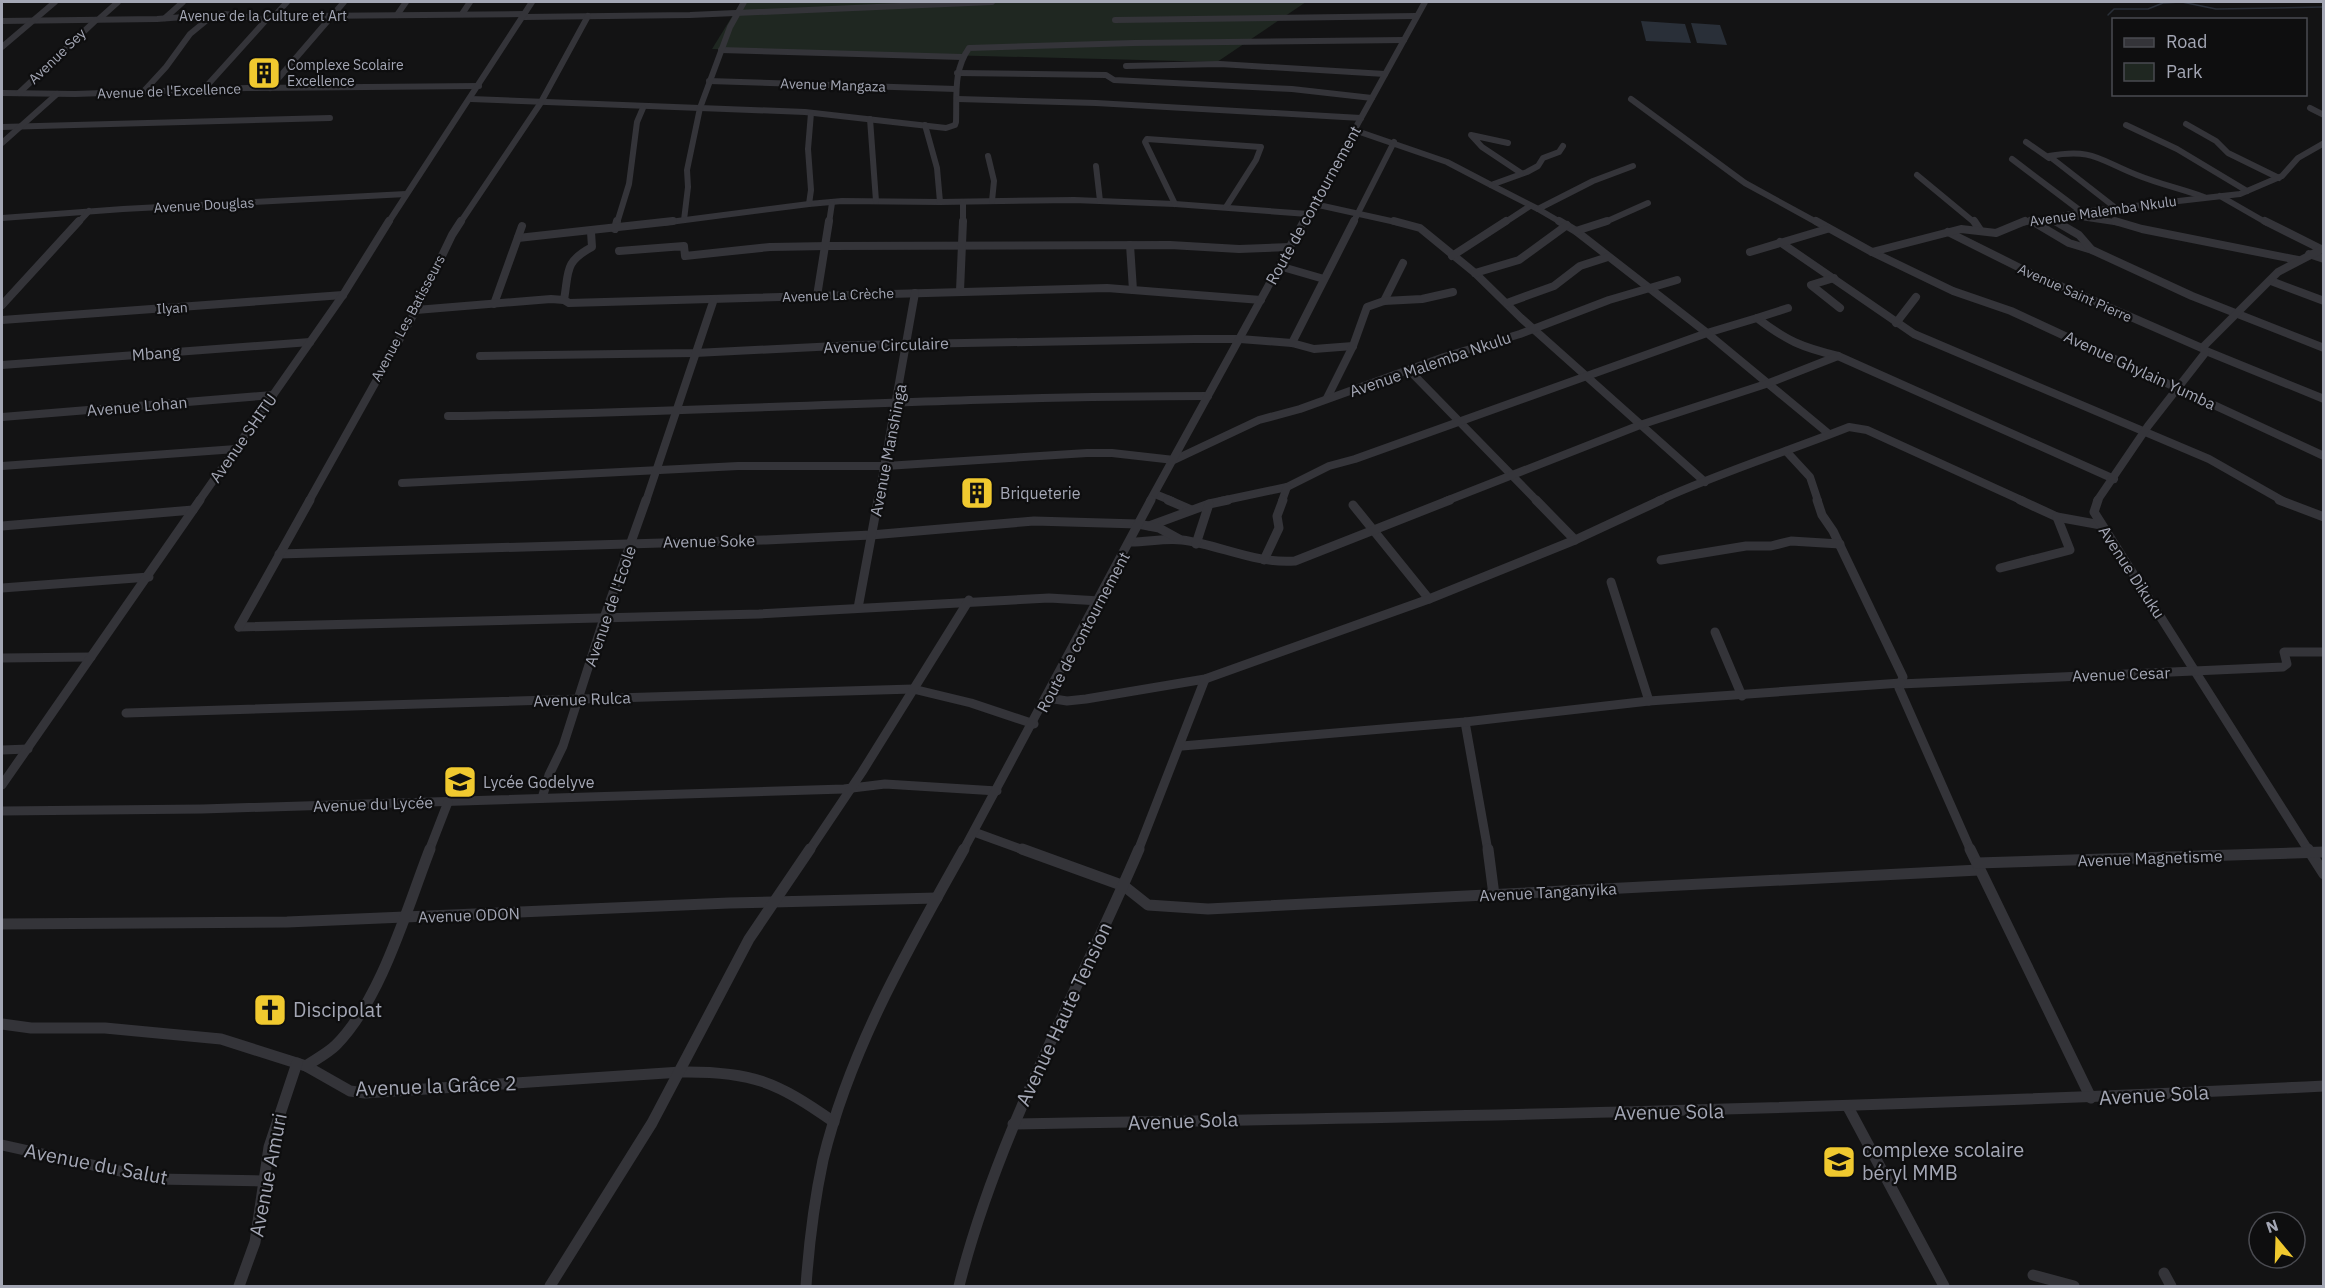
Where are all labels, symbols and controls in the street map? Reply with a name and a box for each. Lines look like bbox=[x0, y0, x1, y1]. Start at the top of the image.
street label: Avenue de la Culture et Art bbox=[179, 7, 347, 25]
legend bbox=[2112, 18, 2307, 96]
street label: Avenue Sey bbox=[25, 24, 89, 88]
text: Road bbox=[2166, 30, 2207, 53]
building icon: Complexe Scolaire Excellence bbox=[246, 55, 282, 91]
place label: Complexe Scolaire Excellence bbox=[287, 56, 404, 90]
text: Park bbox=[2166, 60, 2203, 83]
street label: Avenue Mangaza bbox=[780, 74, 887, 96]
street label: Avenue de l'Excellence bbox=[97, 79, 242, 103]
street label: Route de contournement bbox=[1261, 122, 1365, 288]
street label: Avenue Malemba Nkulu bbox=[2028, 192, 2178, 230]
street label: Avenue Douglas bbox=[153, 193, 255, 217]
street label: Avenue Les Batisseurs bbox=[367, 251, 449, 384]
street label: Avenue Saint Pierre bbox=[2015, 260, 2135, 326]
street label: Avenue La Crèche bbox=[782, 284, 895, 306]
street label: Ilyan bbox=[156, 298, 188, 318]
street label: Avenue Ghylain Yumba bbox=[2061, 326, 2219, 414]
street label: Avenue Malemba Nkulu bbox=[1347, 327, 1513, 401]
street label: Avenue Circulaire bbox=[823, 333, 949, 357]
street label: Mbang bbox=[131, 341, 181, 365]
street label: Avenue Manshinga bbox=[865, 382, 911, 518]
street label: Avenue SHITU bbox=[205, 390, 281, 486]
street label: Avenue Lohan bbox=[86, 392, 188, 420]
building icon: Briqueterie bbox=[959, 475, 995, 511]
place label: Briqueterie bbox=[1000, 483, 1081, 503]
street label: Avenue Dikuku bbox=[2095, 522, 2169, 622]
street label: Avenue Soke bbox=[663, 530, 756, 552]
street label: Avenue de l'Ecole bbox=[580, 543, 640, 669]
street label: Route de contournement bbox=[1032, 548, 1134, 716]
street label: Avenue Cesar bbox=[2072, 662, 2171, 686]
street label: Avenue Rulca bbox=[533, 687, 632, 711]
school or university icon: Lycée Godelyve bbox=[442, 764, 478, 800]
place label: Lycée Godelyve bbox=[483, 772, 595, 792]
street label: Avenue du Lycée bbox=[313, 792, 434, 816]
street label: Avenue Magnetisme bbox=[2077, 845, 2223, 871]
street label: Avenue Tanganyika bbox=[1479, 878, 1618, 906]
street label: Avenue ODON bbox=[418, 903, 520, 927]
street label: Avenue Haute Tension bbox=[1009, 917, 1118, 1110]
church icon: Discipolat bbox=[252, 992, 288, 1028]
place label: Discipolat bbox=[293, 996, 382, 1023]
street label: Avenue la Grâce 2 bbox=[355, 1069, 517, 1102]
street label: Avenue Sola bbox=[2098, 1078, 2210, 1111]
street label: Avenue Sola bbox=[1614, 1097, 1725, 1126]
street label: Avenue Sola bbox=[1127, 1105, 1239, 1136]
street label: Avenue Amuri bbox=[242, 1111, 293, 1239]
street label: Avenue du Salut bbox=[22, 1136, 170, 1191]
place label: complexe scolaire béryl MMB bbox=[1862, 1136, 2024, 1186]
school or university icon: complexe scolaire béryl MMB bbox=[1821, 1144, 1857, 1180]
north arrow bbox=[2247, 1210, 2307, 1270]
text: N bbox=[2263, 1214, 2281, 1237]

